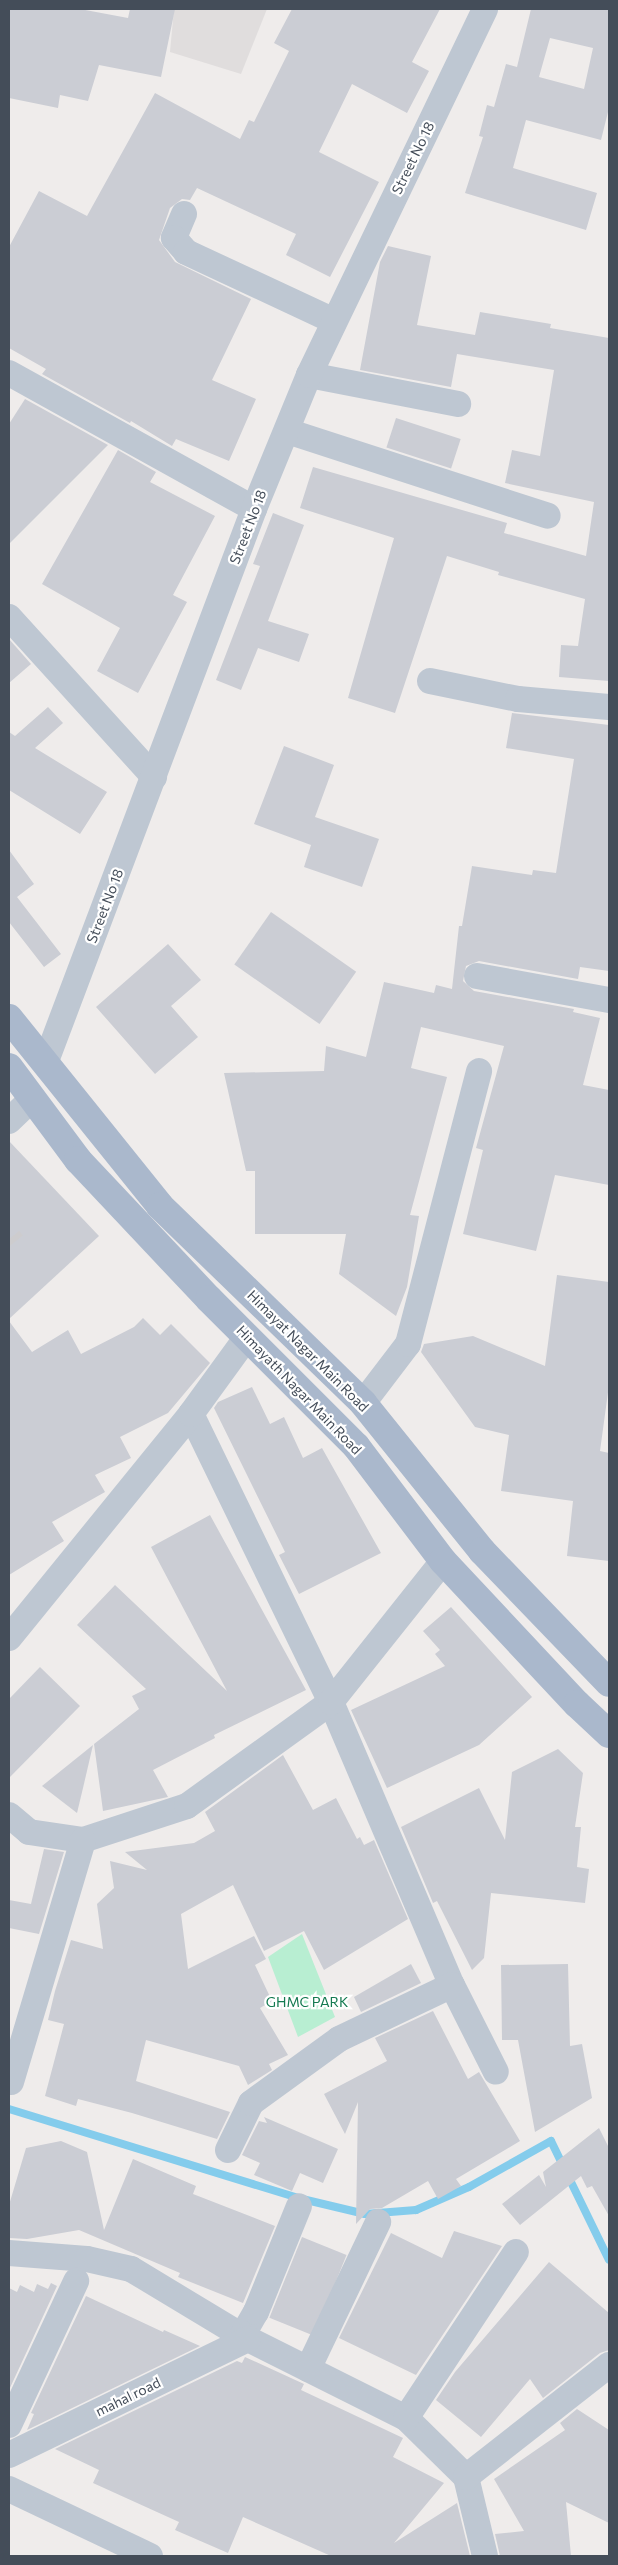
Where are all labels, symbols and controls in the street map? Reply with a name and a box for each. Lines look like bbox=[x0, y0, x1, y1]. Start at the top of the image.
street label: Street No 18 bbox=[388, 119, 438, 197]
street label: Street No 18 bbox=[226, 487, 270, 567]
street label: Street No 18 bbox=[83, 866, 127, 946]
street label: Himayat Nagar Main Road bbox=[244, 1287, 372, 1415]
street label: Himayath Nagar Main Road bbox=[233, 1322, 365, 1458]
park label: GHMC PARK bbox=[266, 1994, 348, 2010]
street label: mahal road bbox=[93, 2374, 163, 2420]

